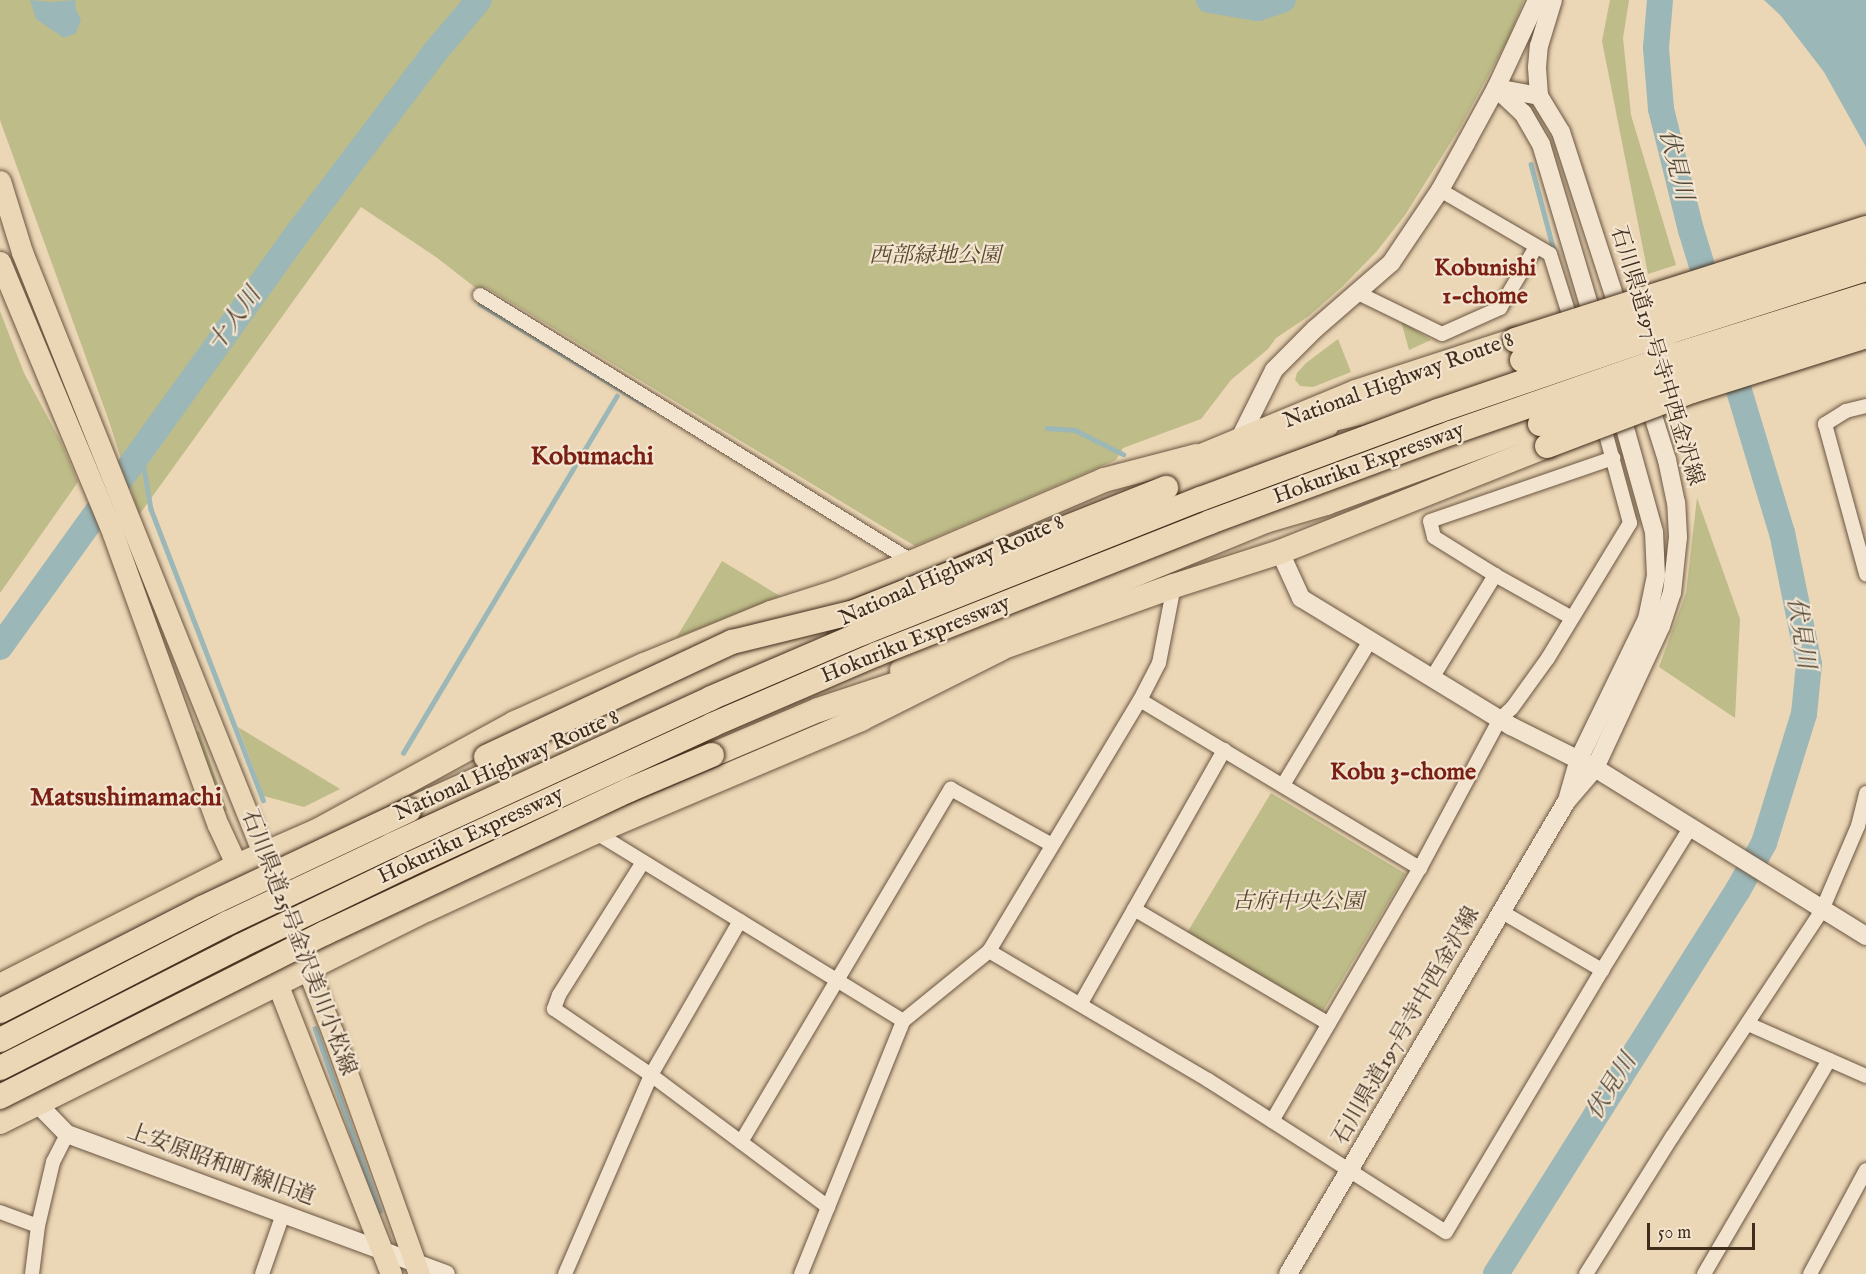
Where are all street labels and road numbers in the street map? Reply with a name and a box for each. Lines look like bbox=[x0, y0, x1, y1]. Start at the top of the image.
street label: 石川県道197号寺中西金沢線 bbox=[1604, 223, 1708, 489]
street label: National Highway Route 8 bbox=[1280, 327, 1518, 435]
street label: Hokuriku Expressway bbox=[1270, 417, 1468, 511]
street label: National Highway Route 8 bbox=[835, 509, 1069, 633]
street label: Hokuriku Expressway bbox=[818, 590, 1014, 690]
street label: National Highway Route 8 bbox=[390, 704, 624, 828]
street label: Hokuriku Expressway bbox=[374, 781, 568, 891]
street label: 石川県道25号金沢美川小松線 bbox=[235, 807, 361, 1079]
street label: 石川県道197号寺中西金沢線 bbox=[1328, 902, 1486, 1150]
street label: 上安原昭和町線旧道 bbox=[123, 1119, 319, 1211]

